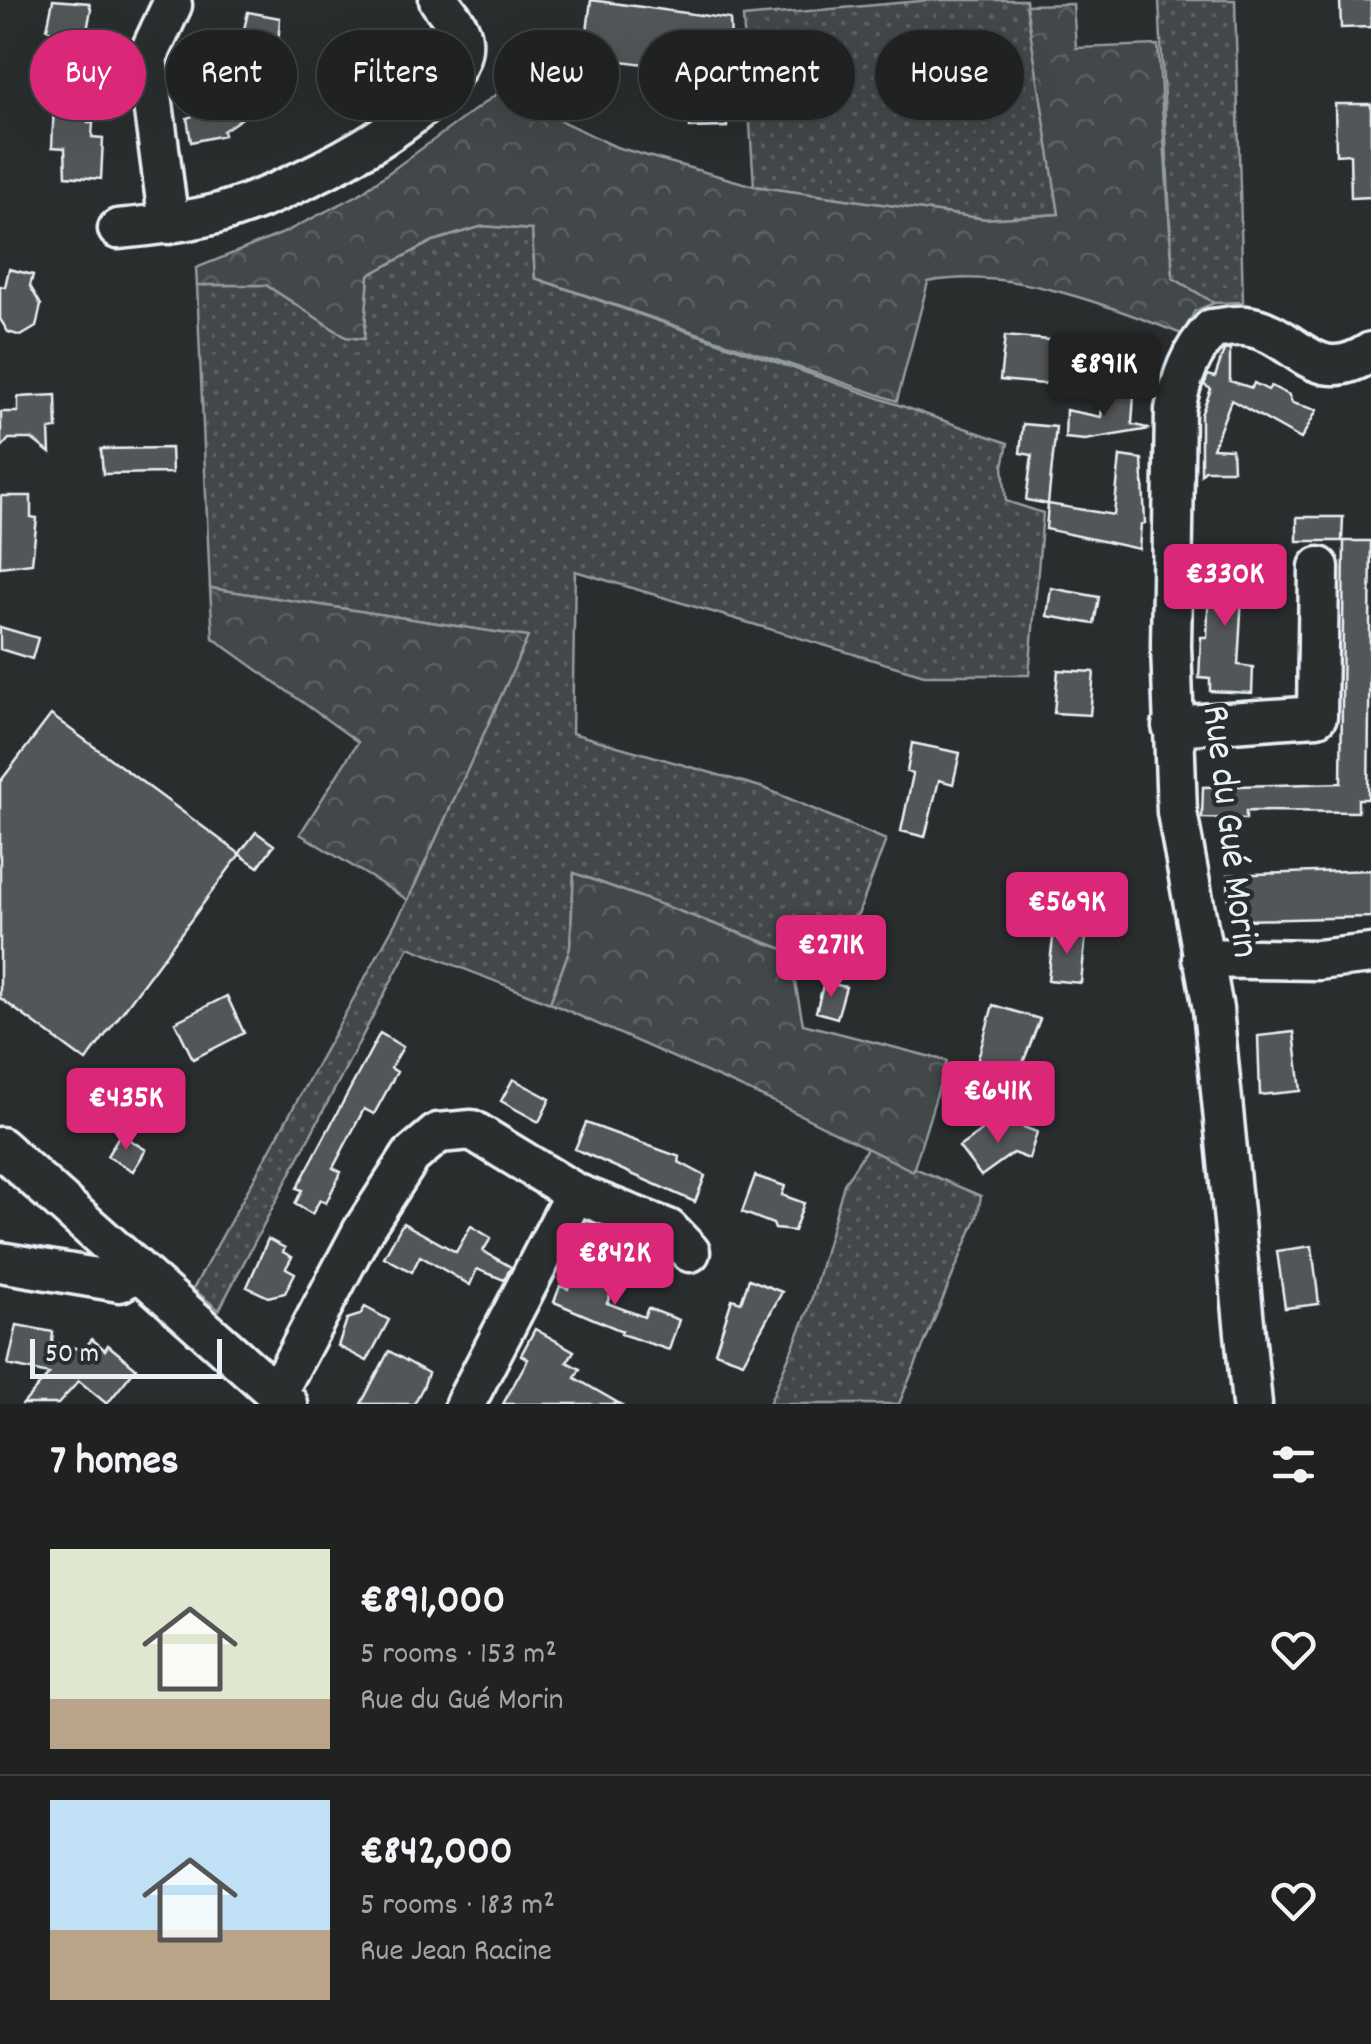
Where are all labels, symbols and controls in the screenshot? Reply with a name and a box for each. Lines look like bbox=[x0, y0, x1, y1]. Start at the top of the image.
chip: Buy bbox=[30, 30, 146, 120]
chip: Rent bbox=[166, 30, 297, 120]
chip: Filters bbox=[317, 30, 474, 120]
chip: New bbox=[494, 30, 619, 120]
chip: Apartment bbox=[639, 30, 855, 120]
chip: House bbox=[875, 30, 1024, 120]
pin: €891K bbox=[1034, 334, 1174, 419]
text: €891K bbox=[1070, 343, 1138, 389]
pin: €330K bbox=[1155, 544, 1295, 629]
text: €330K bbox=[1186, 553, 1264, 599]
street label: Rue du Gué Morin bbox=[1184, 702, 1271, 962]
pin: €569K bbox=[997, 872, 1137, 957]
text: €569K bbox=[1028, 881, 1106, 927]
pin: €271K bbox=[761, 915, 901, 1000]
text: €271K bbox=[798, 924, 864, 970]
pin: €641K bbox=[928, 1061, 1068, 1146]
pin: €435K bbox=[56, 1068, 196, 1153]
text: €641K bbox=[964, 1070, 1032, 1116]
text: €435K bbox=[89, 1077, 163, 1123]
pin: €842K bbox=[545, 1223, 685, 1308]
text: €842K bbox=[579, 1232, 651, 1278]
scale bar bbox=[30, 1334, 222, 1378]
text: 50 m bbox=[45, 1336, 99, 1376]
text: 7 homes bbox=[50, 1434, 179, 1494]
icon: filters bbox=[1266, 1437, 1321, 1492]
text: €891,000 bbox=[360, 1573, 505, 1633]
icon: home bbox=[130, 1589, 250, 1709]
icon: heart bbox=[1266, 1622, 1321, 1677]
text: 5 rooms · 153 m² bbox=[360, 1633, 557, 1679]
text: Rue du Gué Morin bbox=[360, 1679, 564, 1725]
text: €842,000 bbox=[360, 1824, 513, 1884]
icon: home bbox=[130, 1840, 250, 1960]
icon: heart bbox=[1266, 1873, 1321, 1928]
text: 5 rooms · 183 m² bbox=[360, 1884, 555, 1930]
text: Rue Jean Racine bbox=[360, 1930, 552, 1976]

